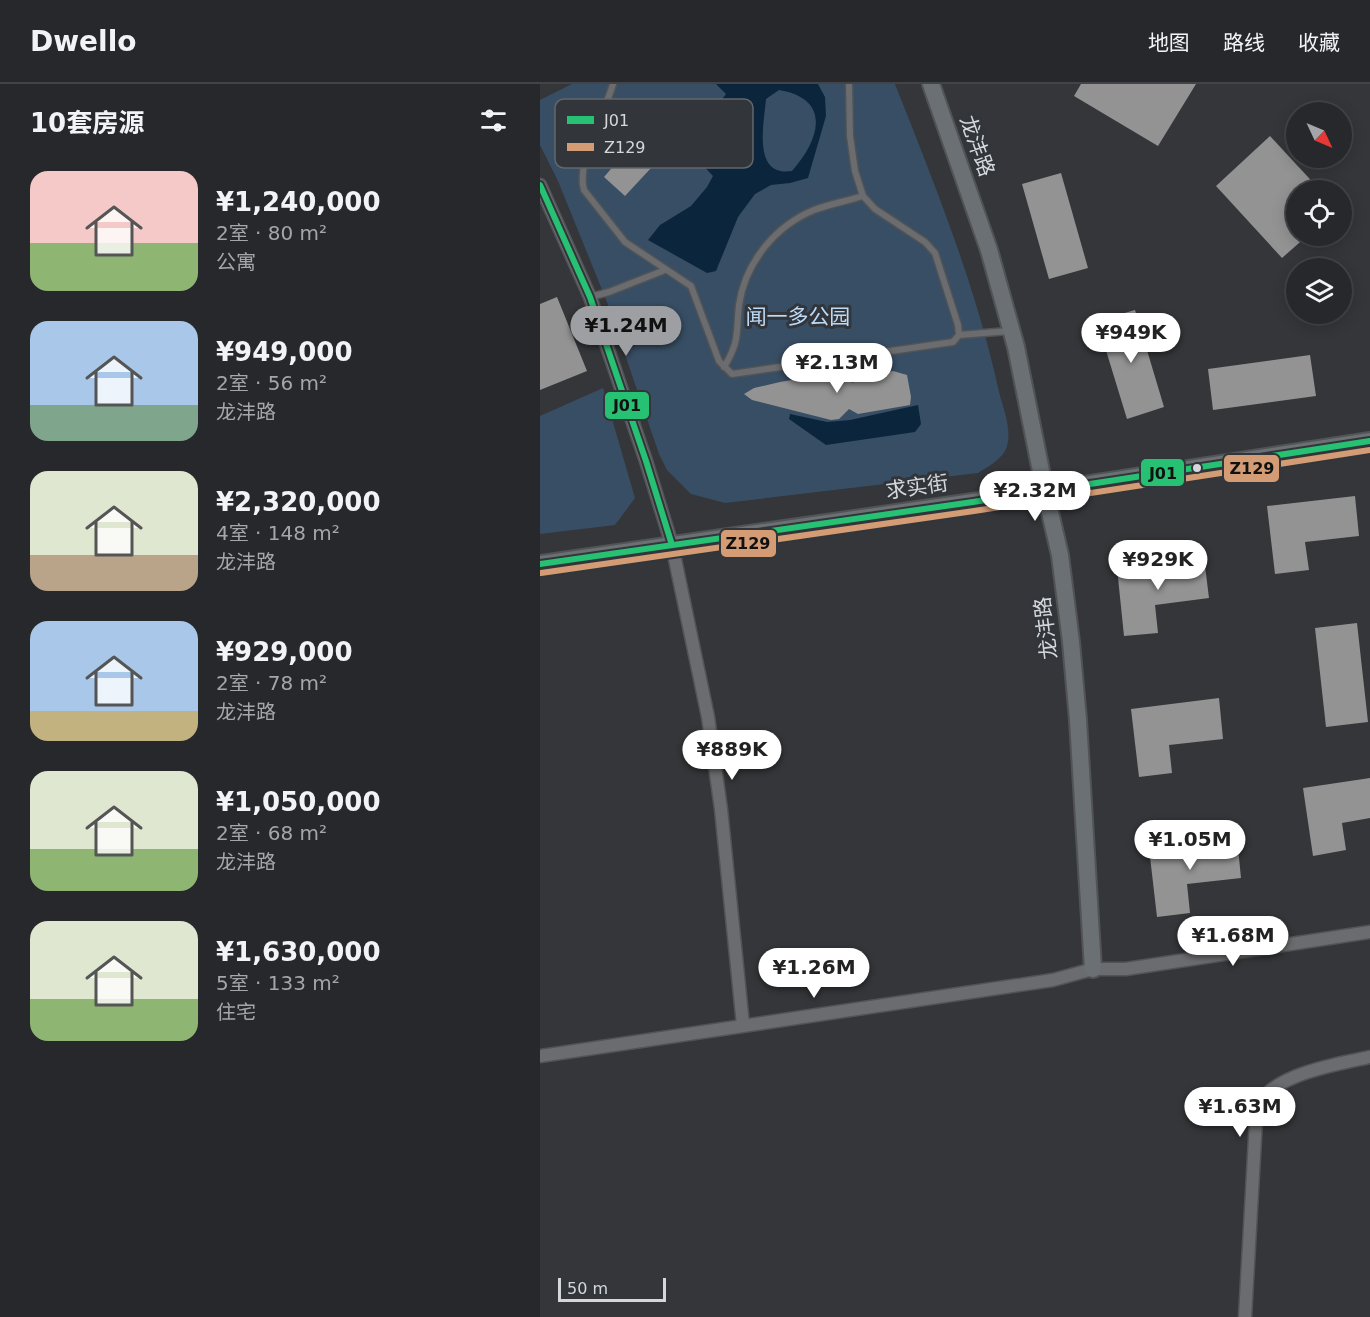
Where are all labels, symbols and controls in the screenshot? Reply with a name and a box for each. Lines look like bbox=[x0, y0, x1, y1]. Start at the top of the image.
text: Dwello bbox=[30, 25, 137, 58]
text: 地图 bbox=[1148, 31, 1190, 55]
text: 路线 bbox=[1223, 31, 1265, 55]
text: 收藏 bbox=[1298, 31, 1340, 55]
legend bbox=[555, 99, 753, 168]
north arrow bbox=[1286, 102, 1352, 168]
map controls bbox=[1286, 102, 1352, 324]
icon: filters bbox=[477, 104, 510, 137]
text: 10套房源 bbox=[30, 108, 144, 138]
text: J01 bbox=[603, 111, 629, 130]
street label: 龙沣路 bbox=[955, 112, 999, 180]
text: Z129 bbox=[604, 138, 646, 157]
button: locate bbox=[1286, 180, 1352, 246]
text: ¥1,240,000 bbox=[216, 187, 380, 217]
icon: home bbox=[78, 195, 150, 267]
text: 2室 · 80 m² bbox=[216, 221, 327, 245]
text: 公寓 bbox=[216, 250, 256, 274]
button: layers bbox=[1286, 258, 1352, 324]
park label: 闻一多公园 bbox=[746, 305, 851, 329]
pin: ¥1.24M bbox=[577, 306, 675, 357]
text: ¥1.24M bbox=[584, 313, 668, 337]
pin: ¥949K bbox=[1089, 313, 1173, 364]
text: ¥949K bbox=[1095, 320, 1167, 344]
text: ¥949,000 bbox=[216, 337, 353, 367]
pin: ¥2.13M bbox=[788, 343, 886, 394]
icon: home bbox=[78, 345, 150, 417]
text: ¥2.13M bbox=[795, 350, 879, 374]
text: 2室 · 56 m² bbox=[216, 371, 327, 395]
line badge: J01 bbox=[604, 391, 650, 420]
text: J01 bbox=[612, 396, 641, 415]
text: 龙沣路 bbox=[216, 400, 276, 424]
line badge: Z129 bbox=[1223, 454, 1280, 483]
line badge: J01 bbox=[1140, 458, 1185, 487]
text: Z129 bbox=[1230, 459, 1275, 478]
unlabelled marker bbox=[1191, 462, 1203, 474]
text: J01 bbox=[1148, 464, 1177, 483]
street label: 求实街 bbox=[884, 471, 950, 503]
pin: ¥2.32M bbox=[986, 471, 1084, 522]
text: ¥2.32M bbox=[993, 478, 1077, 502]
text: ¥2,320,000 bbox=[216, 487, 380, 517]
icon: home bbox=[78, 495, 150, 567]
text: 4室 · 148 m² bbox=[216, 521, 340, 545]
line badge: Z129 bbox=[720, 529, 777, 558]
text: Z129 bbox=[726, 534, 771, 553]
pin: ¥929K bbox=[1116, 540, 1200, 591]
text: ¥929K bbox=[1122, 547, 1194, 571]
text: 龙沣路 bbox=[216, 550, 276, 574]
street label: 龙沣路 bbox=[1030, 595, 1062, 661]
text: ¥929,000 bbox=[216, 637, 353, 667]
icon: home bbox=[78, 645, 150, 717]
text: 2室 · 78 m² bbox=[216, 671, 327, 695]
text: 龙沣路 bbox=[216, 700, 276, 724]
pin: ¥889K bbox=[690, 730, 774, 781]
text: ¥889K bbox=[696, 737, 768, 761]
text: ¥1,050,000 bbox=[216, 787, 380, 817]
icon: home bbox=[78, 795, 150, 867]
pin: ¥1.05M bbox=[1141, 820, 1239, 871]
text: 2室 · 68 m² bbox=[216, 821, 327, 845]
text: ¥1.05M bbox=[1148, 827, 1232, 851]
text: 龙沣路 bbox=[216, 850, 276, 874]
pin: ¥1.68M bbox=[1184, 916, 1282, 967]
text: ¥1.68M bbox=[1191, 923, 1275, 947]
text: ¥1,630,000 bbox=[216, 937, 380, 967]
icon: home bbox=[78, 945, 150, 1017]
pin: ¥1.26M bbox=[765, 948, 863, 999]
text: ¥1.26M bbox=[772, 955, 856, 979]
text: 5室 · 133 m² bbox=[216, 971, 340, 995]
text: 住宅 bbox=[216, 1000, 256, 1024]
pin: ¥1.63M bbox=[1191, 1087, 1289, 1138]
text: ¥1.63M bbox=[1198, 1094, 1282, 1118]
scale bar bbox=[558, 1275, 666, 1302]
text: 50 m bbox=[567, 1279, 608, 1298]

